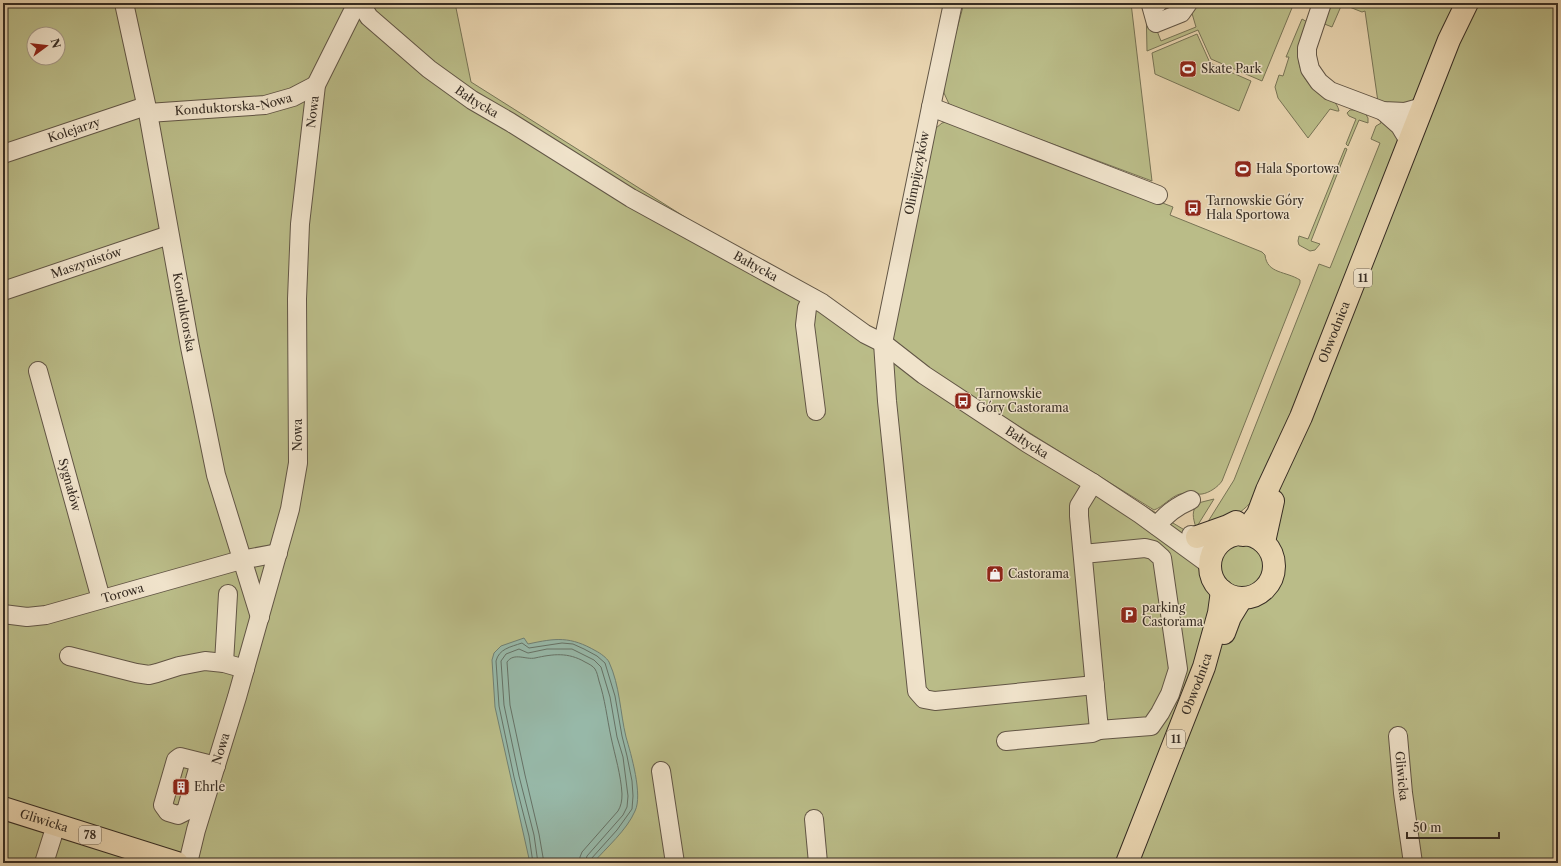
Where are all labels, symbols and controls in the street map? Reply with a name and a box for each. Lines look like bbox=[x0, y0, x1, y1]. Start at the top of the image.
north arrow bbox=[26, 26, 66, 66]
text: N bbox=[48, 37, 64, 50]
sports icon: Skate Park bbox=[1178, 59, 1198, 79]
place label: Skate Park bbox=[1201, 61, 1263, 76]
street label: Bałtycka bbox=[452, 82, 502, 121]
street label: Konduktorska-Nowa bbox=[174, 89, 294, 118]
street label: Nowa bbox=[303, 94, 322, 129]
street label: Kolejarzy bbox=[46, 114, 102, 145]
street label: Olimpijczyków bbox=[901, 129, 932, 216]
sports icon: Hala Sportowa bbox=[1233, 159, 1253, 179]
place label: Hala Sportowa bbox=[1256, 161, 1340, 176]
place label: Tarnowskie Góry Hala Sportowa bbox=[1206, 193, 1304, 222]
bus stop icon: Tarnowskie Góry Hala Sportowa bbox=[1183, 198, 1203, 218]
street label: Maszynistów bbox=[49, 243, 125, 281]
street label: Bałtycka bbox=[731, 248, 781, 285]
road number: 11 bbox=[1354, 269, 1372, 287]
street label: Konduktorska bbox=[170, 271, 199, 354]
street label: Obwodnica bbox=[1315, 298, 1353, 365]
place label: Tarnowskie Góry Castorama bbox=[976, 386, 1069, 415]
bus stop icon: Tarnowskie Góry Castorama bbox=[953, 391, 973, 411]
street label: Nowa bbox=[290, 418, 305, 451]
street label: Bałtycka bbox=[1003, 423, 1052, 462]
street label: Sygnałów bbox=[55, 456, 85, 514]
shop icon: Castorama bbox=[985, 564, 1005, 584]
place label: Castorama bbox=[1008, 566, 1070, 581]
street label: Torowa bbox=[100, 580, 146, 606]
place label: parking Castorama bbox=[1142, 600, 1204, 629]
parking icon: parking Castorama bbox=[1119, 605, 1139, 625]
street label: Obwodnica bbox=[1178, 651, 1215, 717]
street label: Nowa bbox=[209, 730, 233, 766]
road number: 11 bbox=[1167, 730, 1185, 748]
street label: Gliwicka bbox=[1392, 750, 1412, 802]
building icon: Ehrle bbox=[171, 777, 191, 797]
place label: Ehrle bbox=[194, 779, 225, 794]
street label: Gliwicka bbox=[18, 806, 71, 835]
scale bar bbox=[1407, 814, 1499, 840]
text: 50 m bbox=[1413, 820, 1442, 835]
road number: 78 bbox=[79, 826, 101, 844]

